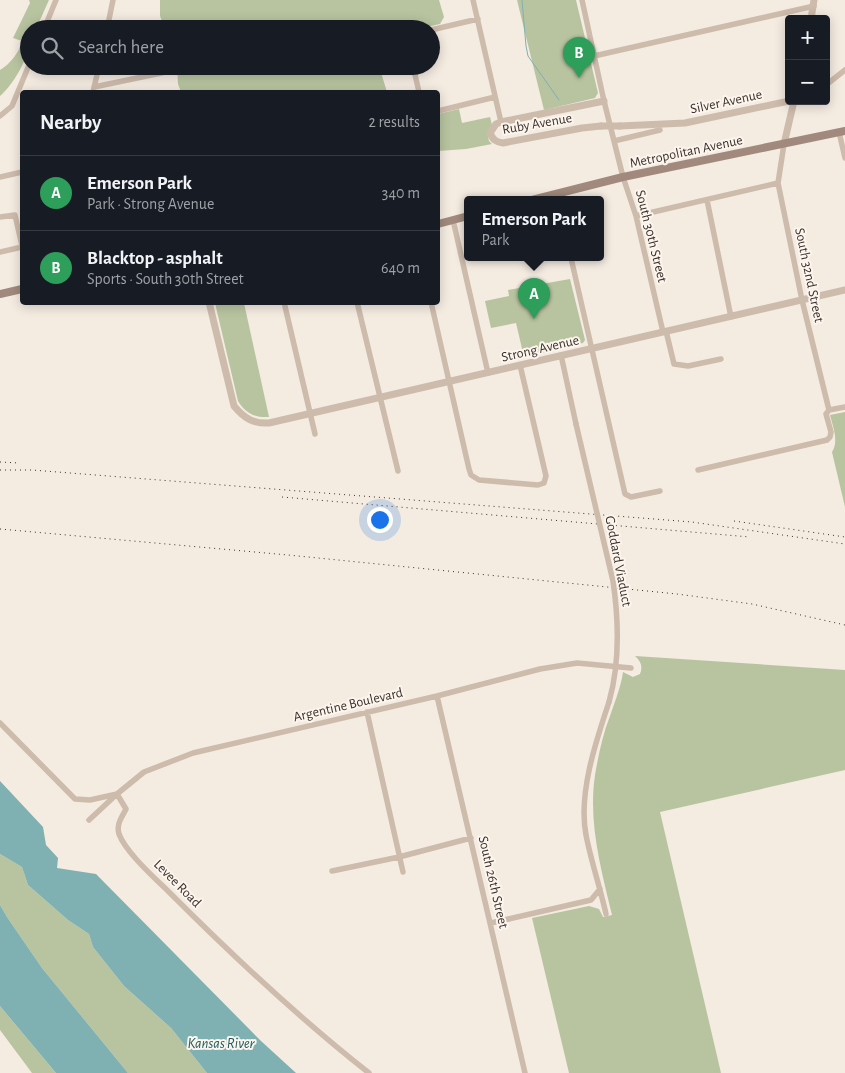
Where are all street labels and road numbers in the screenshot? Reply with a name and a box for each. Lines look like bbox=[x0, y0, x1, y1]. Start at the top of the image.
street label: Silver Avenue bbox=[689, 88, 763, 116]
street label: Ruby Avenue bbox=[501, 111, 573, 137]
street label: Metropolitan Avenue bbox=[628, 133, 744, 171]
street label: South 30th Street bbox=[633, 189, 669, 284]
street label: South 32nd Street bbox=[792, 227, 826, 324]
street label: Strong Avenue bbox=[500, 333, 581, 365]
street label: Goddard Viaduct bbox=[602, 515, 634, 608]
street label: Argentine Boulevard bbox=[292, 686, 404, 724]
street label: South 26th Street bbox=[476, 835, 511, 930]
street label: Levee Road bbox=[151, 857, 204, 910]

